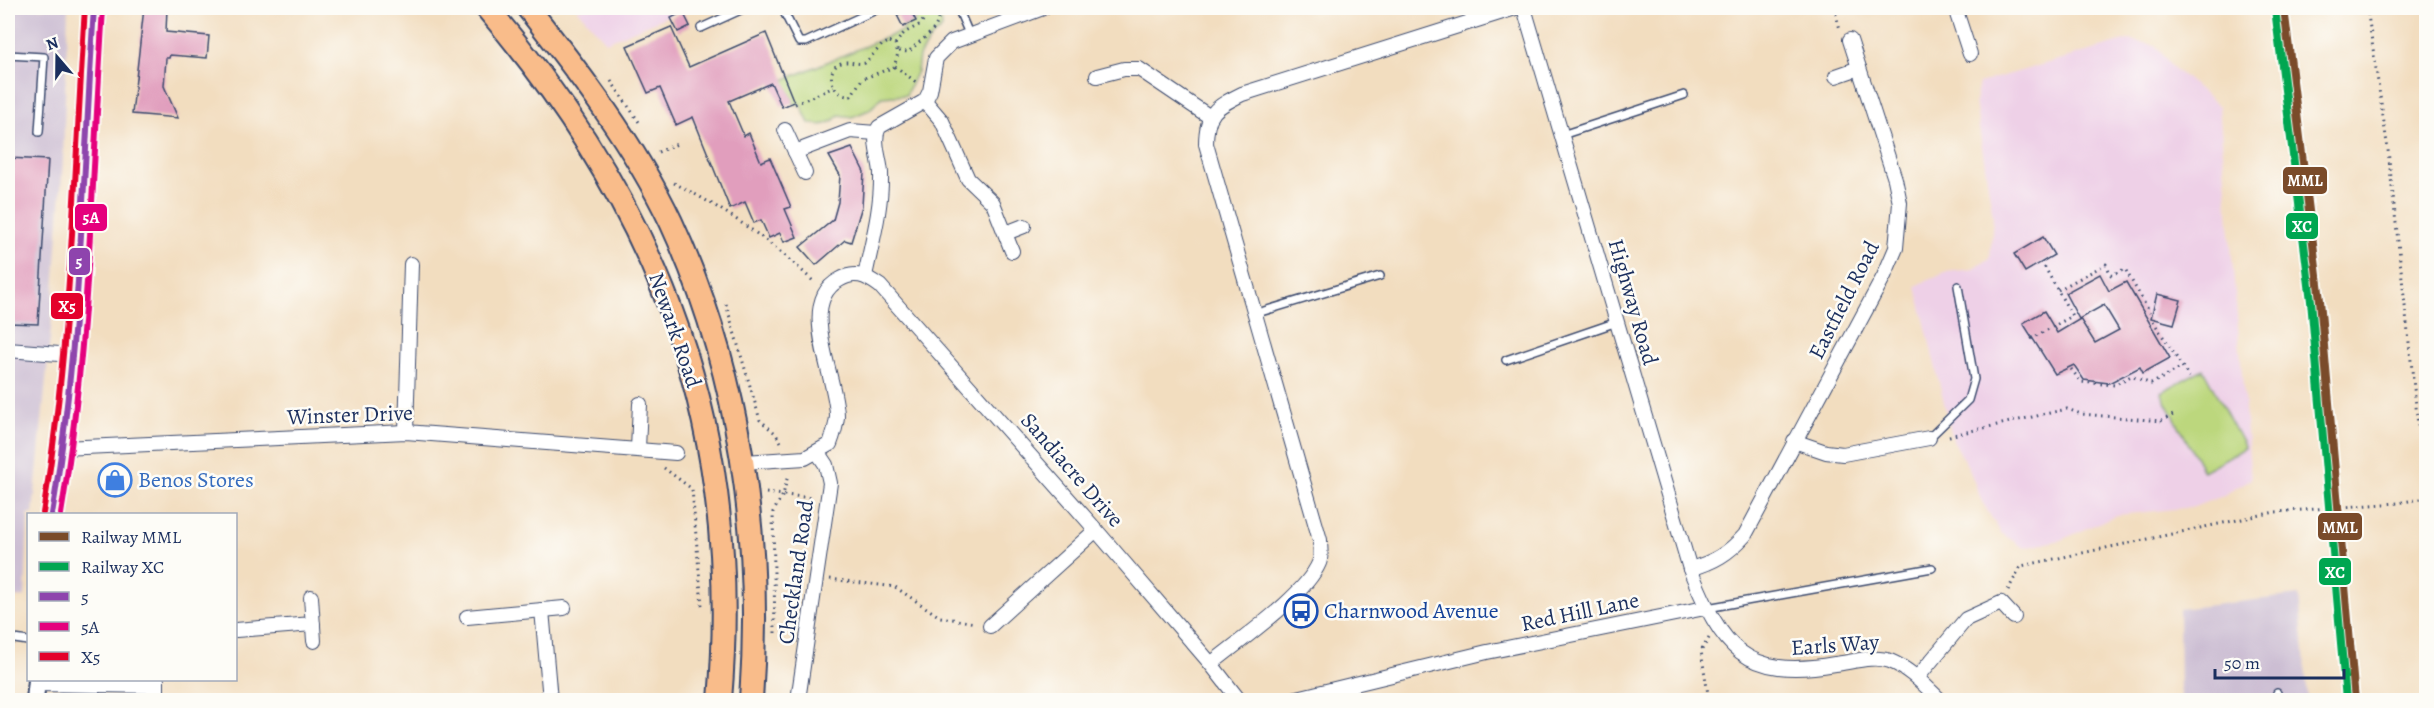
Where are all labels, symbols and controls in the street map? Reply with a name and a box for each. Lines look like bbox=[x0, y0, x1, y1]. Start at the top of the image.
north arrow bbox=[27, 27, 87, 87]
text: N bbox=[43, 31, 62, 56]
line badge: MML bbox=[2282, 166, 2328, 195]
text: MML bbox=[2287, 170, 2323, 192]
line badge: 5A bbox=[74, 203, 108, 232]
text: 5A bbox=[83, 207, 100, 229]
line badge: XC bbox=[2285, 212, 2319, 240]
text: XC bbox=[2292, 216, 2312, 238]
street label: Highway Road bbox=[1601, 235, 1665, 369]
street label: Eastfield Road bbox=[1801, 236, 1887, 364]
line badge: 5 bbox=[68, 247, 91, 276]
text: 5 bbox=[76, 251, 83, 273]
street label: Newark Road bbox=[641, 268, 709, 392]
line badge: X5 bbox=[50, 292, 84, 320]
text: X5 bbox=[58, 296, 76, 318]
street label: Winster Drive bbox=[285, 398, 414, 432]
street label: Sandiacre Drive bbox=[1014, 406, 1130, 534]
shop icon: Benos Stores bbox=[97, 462, 133, 498]
place label: Benos Stores bbox=[138, 465, 254, 495]
street label: Checkland Road bbox=[771, 498, 821, 646]
line badge: MML bbox=[2317, 512, 2363, 541]
legend bbox=[27, 513, 237, 681]
text: MML bbox=[2322, 517, 2358, 539]
text: Railway MML bbox=[81, 525, 182, 549]
text: Railway XC bbox=[81, 555, 164, 579]
line badge: XC bbox=[2318, 557, 2352, 586]
text: XC bbox=[2325, 562, 2345, 584]
text: 5 bbox=[81, 585, 89, 609]
street label: Red Hill Lane bbox=[1518, 585, 1642, 639]
bus stop icon: Charnwood Avenue bbox=[1283, 593, 1319, 629]
place label: Charnwood Avenue bbox=[1324, 596, 1499, 626]
text: 5A bbox=[81, 615, 100, 639]
street label: Earls Way bbox=[1790, 627, 1880, 663]
scale bar bbox=[2215, 642, 2344, 680]
text: X5 bbox=[81, 645, 101, 669]
text: 50 m bbox=[2224, 651, 2260, 675]

